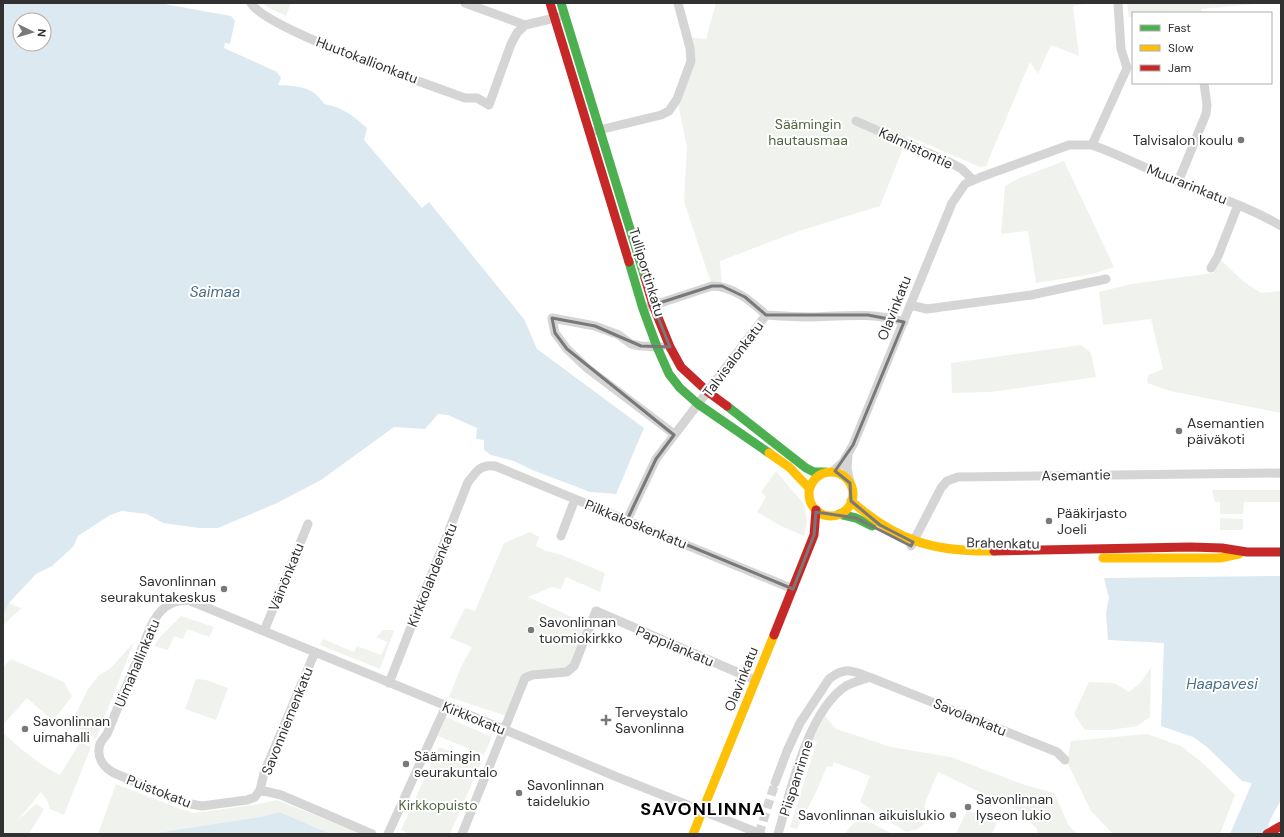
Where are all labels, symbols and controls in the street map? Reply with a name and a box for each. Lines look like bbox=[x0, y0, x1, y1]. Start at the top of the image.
north arrow bbox=[12, 12, 52, 52]
legend bbox=[1132, 12, 1272, 84]
text: Fast bbox=[1168, 20, 1191, 36]
text: N bbox=[35, 28, 49, 37]
street label: Huutokallionkatu bbox=[314, 32, 420, 88]
text: Slow bbox=[1168, 40, 1194, 56]
text: Jam bbox=[1168, 60, 1191, 76]
park label: Säämingin hautausmaa bbox=[768, 115, 848, 149]
street label: Kalmistontie bbox=[876, 123, 956, 173]
place label: Talvisalon koulu bbox=[1133, 131, 1233, 149]
marker: Talvisalon koulu bbox=[1236, 135, 1246, 145]
street label: Muurarinkatu bbox=[1144, 160, 1230, 208]
street label: Tulliportinkatu bbox=[625, 225, 669, 319]
street label: Olavinkatu bbox=[873, 273, 915, 343]
water label: Saimaa bbox=[190, 282, 240, 302]
street label: Talvisalonkatu bbox=[699, 318, 767, 400]
place label: Asemantien päiväkoti bbox=[1187, 414, 1264, 448]
marker: Asemantien päiväkoti bbox=[1174, 426, 1184, 436]
street label: Asemantie bbox=[1041, 465, 1111, 485]
street label: Pilkkakoskenkatu bbox=[582, 495, 690, 553]
place label: Pääkirjasto Joeli bbox=[1057, 504, 1127, 538]
marker: Pääkirjasto Joeli bbox=[1044, 516, 1054, 526]
street label: Kirkkolahdenkatu bbox=[403, 521, 461, 629]
street label: Brahenkatu bbox=[966, 533, 1040, 553]
street label: Väinönkatu bbox=[264, 540, 308, 614]
place label: Savonlinnan seurakuntakeskus bbox=[100, 572, 216, 606]
marker: Savonlinnan seurakuntakeskus bbox=[219, 584, 229, 594]
place label: Savonlinnan tuomiokirkko bbox=[539, 613, 622, 647]
street label: Uimahallinkatu bbox=[110, 616, 164, 710]
street label: Pappilankatu bbox=[633, 621, 717, 671]
marker: Savonlinnan tuomiokirkko bbox=[526, 625, 536, 635]
street label: Olavinkatu bbox=[720, 644, 762, 714]
street label: Savonniemenkatu bbox=[257, 665, 317, 777]
water label: Haapavesi bbox=[1186, 674, 1258, 694]
street label: Savolankatu bbox=[931, 694, 1009, 740]
street label: Kirkkokatu bbox=[440, 697, 508, 739]
place label: Terveystalo Savonlinna bbox=[615, 703, 688, 737]
place label: Savonlinnan uimahalli bbox=[33, 712, 110, 746]
marker: Terveystalo Savonlinna bbox=[600, 714, 612, 726]
marker: Savonlinnan uimahalli bbox=[20, 724, 30, 734]
street label: Piispanrinne bbox=[775, 738, 817, 818]
place label: Säämingin seurakuntalo bbox=[414, 747, 497, 781]
marker: Säämingin seurakuntalo bbox=[401, 759, 411, 769]
street label: Puistokatu bbox=[124, 770, 194, 812]
place label: Savonlinnan taidelukio bbox=[527, 776, 604, 810]
marker: Savonlinnan taidelukio bbox=[514, 788, 524, 798]
place label: Savonlinnan lyseon lukio bbox=[976, 790, 1053, 824]
park label: Kirkkopuisto bbox=[398, 796, 478, 814]
district label: SAVONLINNA bbox=[640, 797, 766, 821]
marker: Savonlinnan lyseon lukio bbox=[963, 802, 973, 812]
place label: Savonlinnan aikuislukio bbox=[798, 806, 945, 824]
marker: Savonlinnan aikuislukio bbox=[948, 810, 958, 820]

